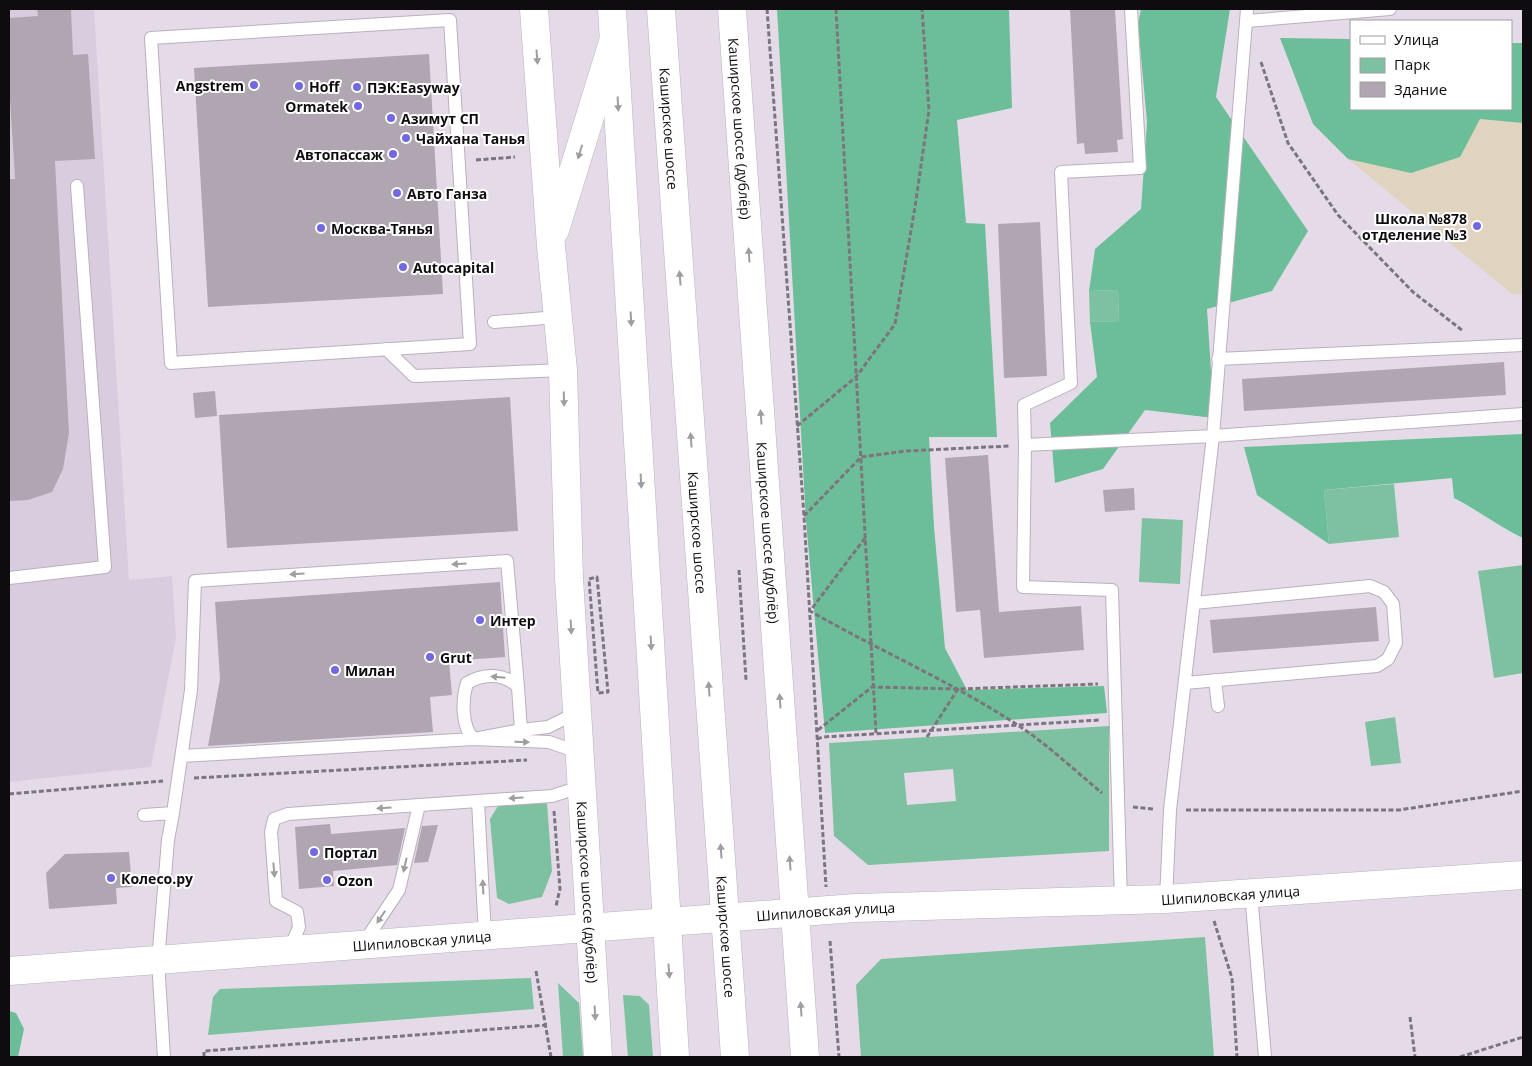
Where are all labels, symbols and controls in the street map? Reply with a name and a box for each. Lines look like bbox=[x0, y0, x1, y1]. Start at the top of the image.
legend bbox=[1350, 20, 1512, 110]
text: Улица bbox=[1394, 29, 1439, 49]
street label: Каширское шоссе (дублёр) bbox=[725, 37, 756, 220]
one-way arrow bbox=[534, 50, 542, 66]
text: Парк bbox=[1394, 54, 1430, 74]
street label: Каширское шоссе bbox=[656, 67, 683, 191]
place label: Angstrem bbox=[176, 76, 244, 95]
place label: Hoff bbox=[309, 77, 340, 96]
place label: ПЭК:Easyway bbox=[367, 78, 460, 97]
marker: Angstrem bbox=[248, 79, 260, 91]
text: Здание bbox=[1394, 79, 1447, 99]
marker: Hoff bbox=[293, 80, 305, 92]
marker: ПЭК:Easyway bbox=[351, 81, 363, 93]
place label: Ormatek bbox=[285, 97, 348, 116]
one-way arrow bbox=[615, 97, 623, 113]
marker: Ormatek bbox=[352, 100, 364, 112]
place label: Азимут СП bbox=[401, 109, 479, 128]
marker: Азимут СП bbox=[385, 112, 397, 124]
place label: Чайхана Танья bbox=[416, 129, 525, 148]
marker: Чайхана Танья bbox=[400, 132, 412, 144]
place label: Автопассаж bbox=[295, 145, 384, 164]
one-way arrow bbox=[575, 145, 583, 160]
marker: Автопассаж bbox=[387, 148, 399, 160]
place label: Авто Ганза bbox=[407, 184, 487, 203]
marker: Авто Ганза bbox=[391, 187, 403, 199]
place label: Школа №878 отделение №3 bbox=[1362, 209, 1467, 244]
place label: Москва-Тянья bbox=[331, 219, 433, 238]
marker: Школа №878 отделение №3 bbox=[1471, 220, 1483, 232]
marker: Москва-Тянья bbox=[315, 222, 327, 234]
one-way arrow bbox=[745, 246, 753, 262]
place label: Autocapital bbox=[413, 258, 494, 277]
marker: Autocapital bbox=[397, 261, 409, 273]
one-way arrow bbox=[676, 269, 684, 285]
one-way arrow bbox=[628, 311, 636, 327]
one-way arrow bbox=[560, 392, 568, 408]
one-way arrow bbox=[757, 408, 765, 424]
one-way arrow bbox=[687, 431, 695, 447]
street label: Каширское шоссе (дублёр) bbox=[753, 441, 784, 624]
street label: Каширское шоссе bbox=[684, 471, 712, 595]
one-way arrow bbox=[638, 473, 646, 489]
one-way arrow bbox=[451, 560, 467, 568]
one-way arrow bbox=[288, 571, 304, 579]
place label: Интер bbox=[490, 611, 536, 630]
marker: Интер bbox=[474, 614, 486, 626]
one-way arrow bbox=[568, 619, 576, 635]
one-way arrow bbox=[647, 636, 655, 652]
place label: Grut bbox=[440, 648, 472, 667]
marker: Grut bbox=[424, 651, 436, 663]
place label: Милан bbox=[345, 661, 395, 680]
marker: Милан bbox=[329, 664, 341, 676]
one-way arrow bbox=[490, 673, 506, 681]
one-way arrow bbox=[705, 681, 713, 697]
one-way arrow bbox=[775, 693, 783, 709]
one-way arrow bbox=[515, 738, 531, 746]
one-way arrow bbox=[507, 794, 523, 802]
street label: Каширское шоссе (дублёр) bbox=[573, 801, 603, 984]
one-way arrow bbox=[376, 804, 392, 812]
place label: Портал bbox=[324, 843, 377, 862]
one-way arrow bbox=[717, 843, 725, 859]
marker: Портал bbox=[308, 846, 320, 858]
one-way arrow bbox=[786, 855, 794, 871]
one-way arrow bbox=[401, 857, 409, 872]
one-way arrow bbox=[270, 862, 278, 878]
place label: Колесо.ру bbox=[121, 869, 193, 888]
place label: Ozon bbox=[337, 871, 373, 890]
marker: Колесо.ру bbox=[105, 872, 117, 884]
marker: Ozon bbox=[321, 874, 333, 886]
street label: Каширское шоссе bbox=[713, 875, 740, 999]
one-way arrow bbox=[478, 879, 486, 895]
street label: Шипиловская улица bbox=[1160, 881, 1300, 909]
street label: Шипиловская улица bbox=[756, 897, 895, 925]
one-way arrow bbox=[376, 911, 386, 924]
street label: Шипиловская улица bbox=[352, 926, 492, 955]
one-way arrow bbox=[666, 963, 674, 979]
one-way arrow bbox=[797, 1000, 805, 1016]
one-way arrow bbox=[592, 1005, 600, 1021]

